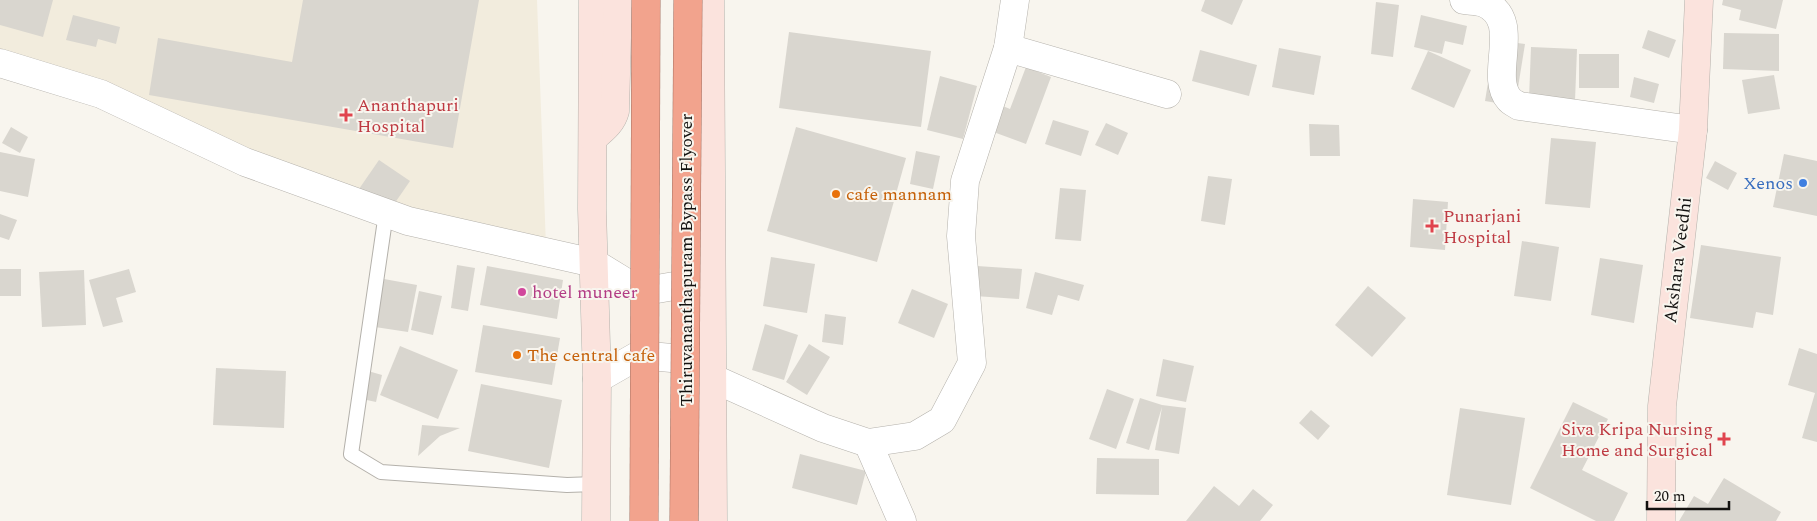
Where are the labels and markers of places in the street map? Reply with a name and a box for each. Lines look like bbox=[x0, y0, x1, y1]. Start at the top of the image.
place label: Ananthapuri Hospital bbox=[357, 92, 459, 140]
marker: Ananthapuri Hospital bbox=[339, 108, 353, 122]
place label: Xenos bbox=[1743, 170, 1793, 197]
marker: Xenos bbox=[1797, 177, 1809, 189]
place label: cafe mannam bbox=[846, 181, 952, 208]
marker: cafe mannam bbox=[830, 188, 842, 200]
place label: Punarjani Hospital bbox=[1443, 203, 1521, 251]
marker: Punarjani Hospital bbox=[1425, 219, 1439, 233]
place label: hotel muneer bbox=[532, 279, 638, 306]
marker: hotel muneer bbox=[516, 286, 528, 298]
place label: The central cafe bbox=[527, 342, 655, 369]
marker: The central cafe bbox=[511, 349, 523, 361]
place label: Siva Kripa Nursing Home and Surgical bbox=[1561, 416, 1713, 464]
marker: Siva Kripa Nursing Home and Surgical bbox=[1717, 432, 1731, 446]

